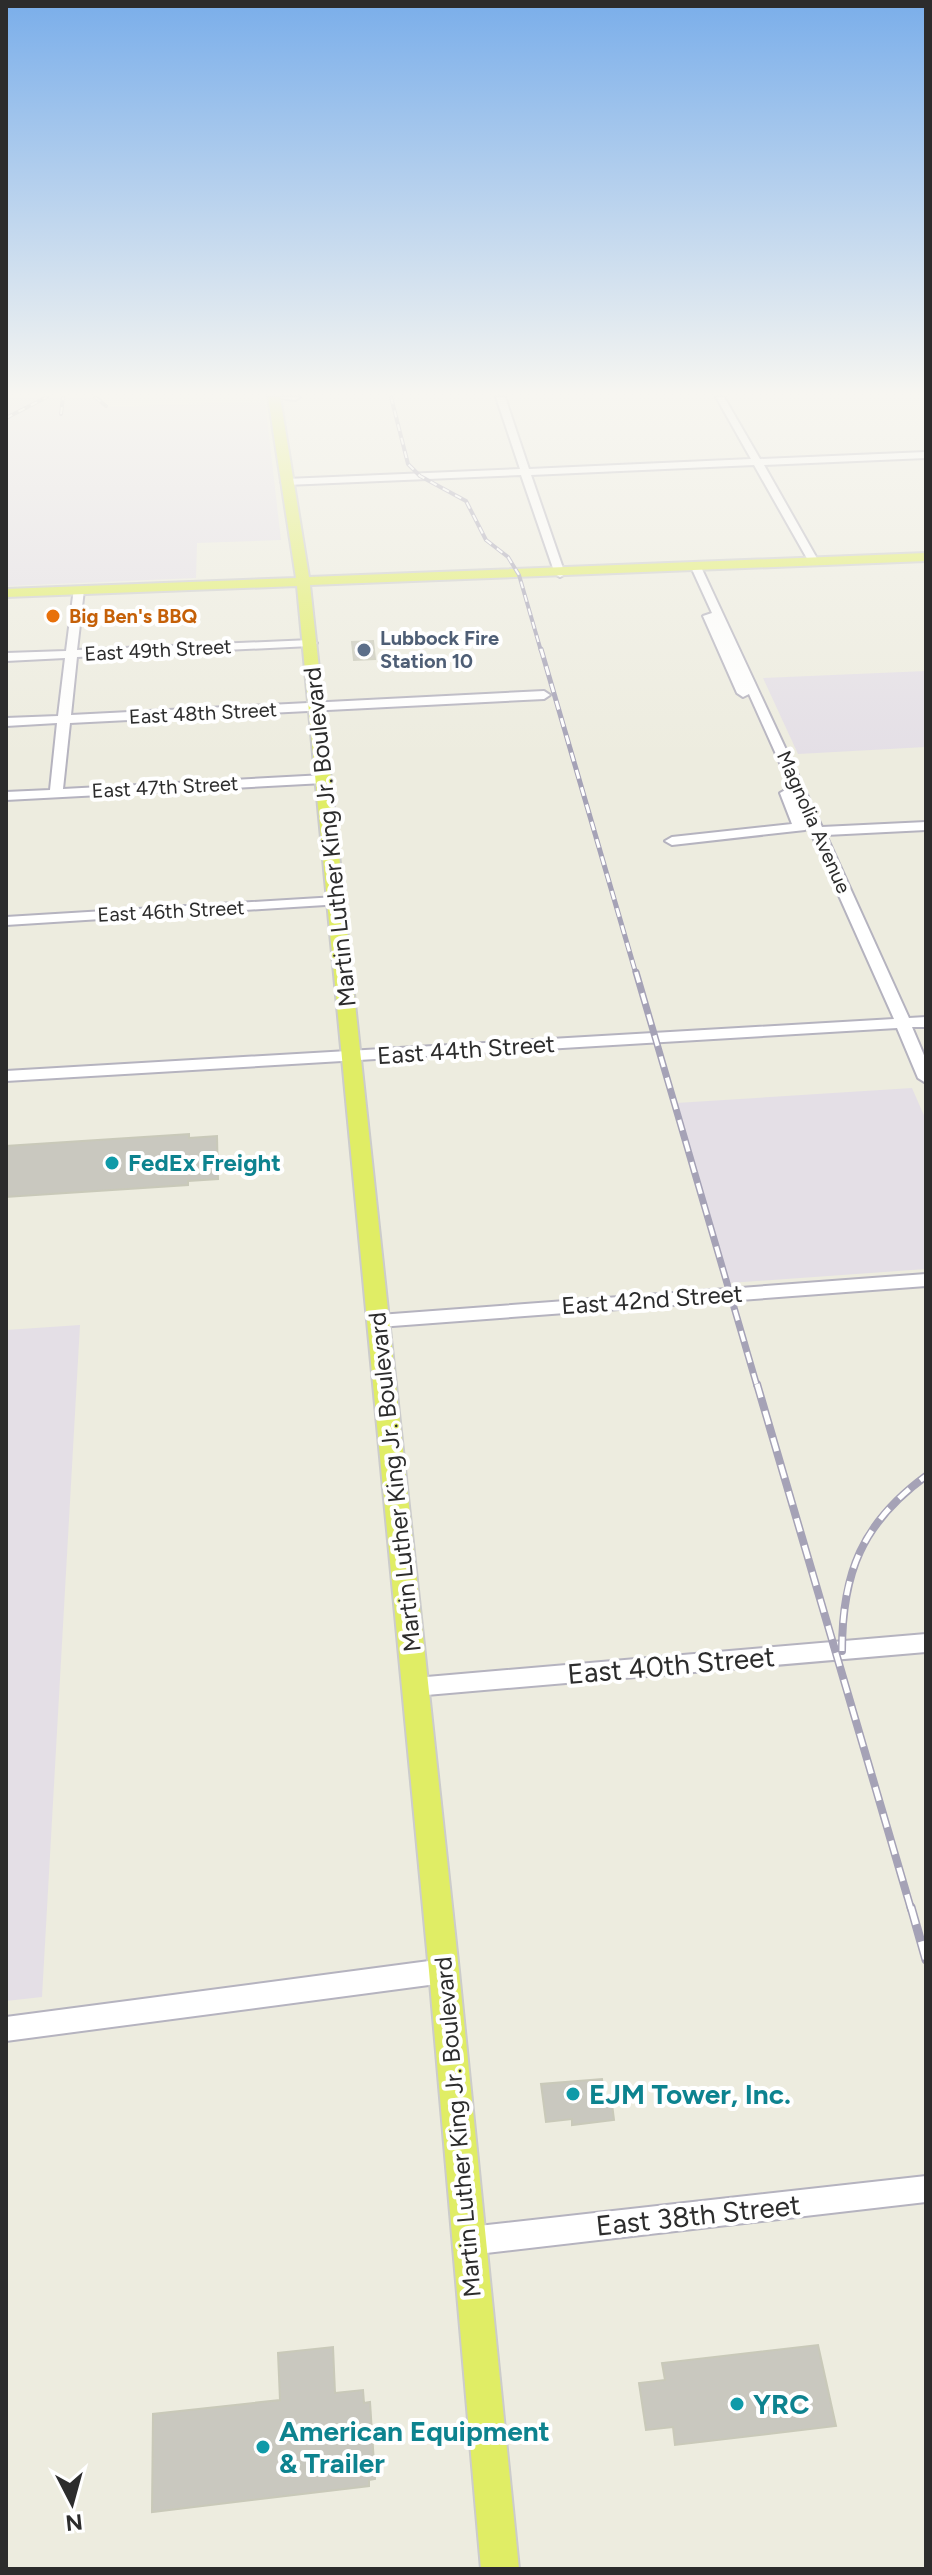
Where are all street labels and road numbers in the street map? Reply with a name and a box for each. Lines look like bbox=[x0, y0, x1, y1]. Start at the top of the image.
street label: East 49th Street bbox=[84, 634, 232, 666]
street label: Martin Luther King Jr. Boulevard bbox=[297, 666, 362, 1009]
street label: East 48th Street bbox=[128, 697, 278, 729]
street label: Magnolia Avenue bbox=[772, 747, 856, 897]
street label: East 47th Street bbox=[91, 771, 239, 803]
street label: East 46th Street bbox=[97, 895, 245, 927]
street label: East 44th Street bbox=[376, 1029, 556, 1070]
street label: East 42nd Street bbox=[560, 1279, 744, 1320]
street label: Martin Luther King Jr. Boulevard bbox=[362, 1311, 427, 1654]
street label: East 40th Street bbox=[566, 1639, 776, 1691]
street label: Martin Luther King Jr. Boulevard bbox=[428, 1956, 487, 2299]
street label: East 38th Street bbox=[594, 2187, 802, 2243]

